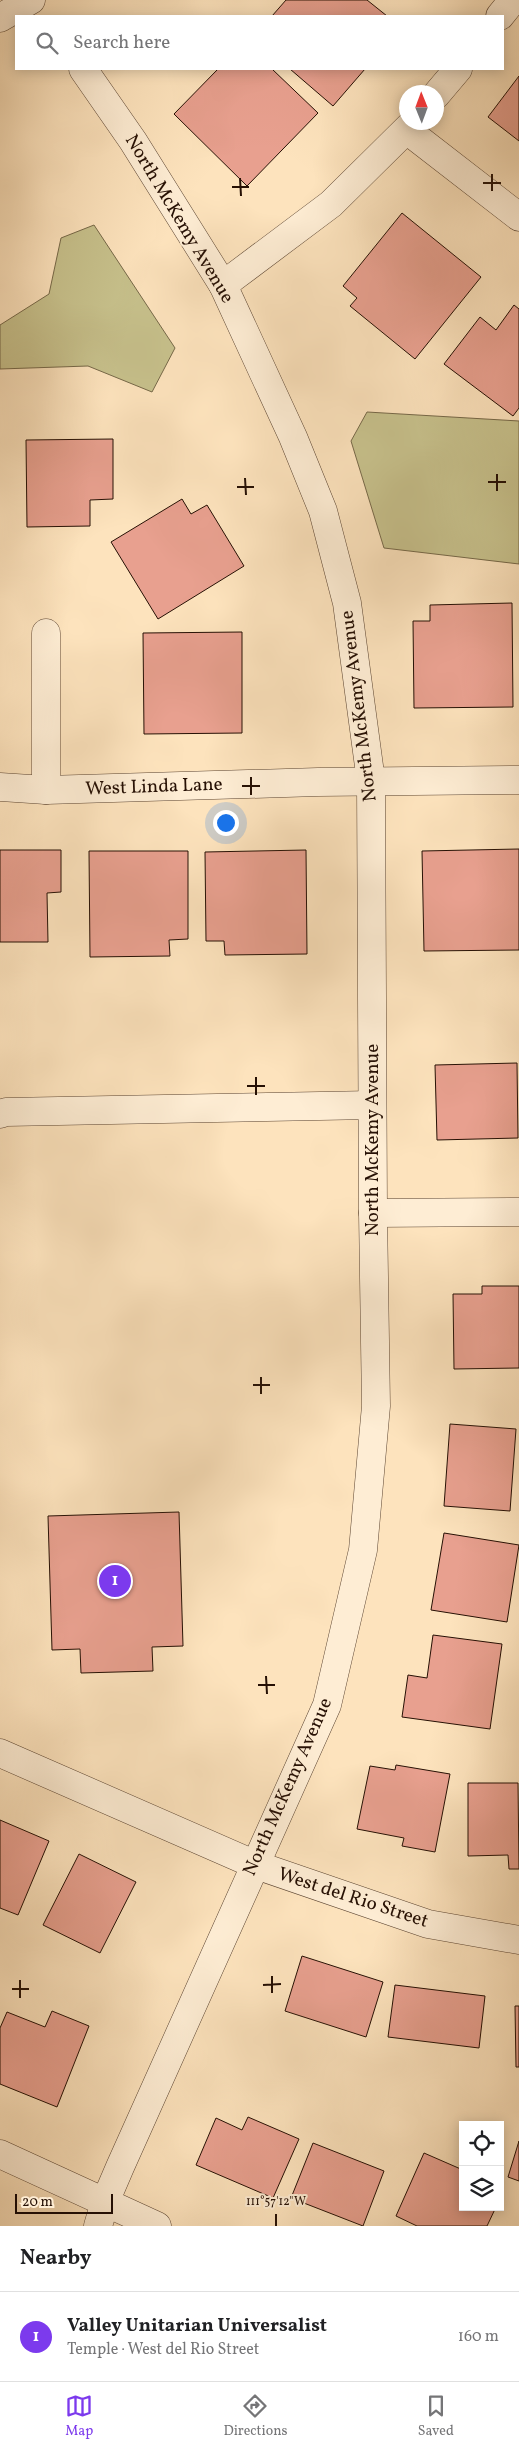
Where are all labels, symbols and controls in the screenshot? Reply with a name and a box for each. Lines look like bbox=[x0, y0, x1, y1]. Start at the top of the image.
search box bbox=[15, 15, 504, 70]
icon: search bbox=[33, 29, 61, 57]
text: Search here bbox=[73, 30, 170, 56]
north arrow bbox=[399, 85, 444, 130]
street label: North McKemy Avenue bbox=[118, 130, 240, 308]
street label: North McKemy Avenue bbox=[334, 609, 384, 803]
street label: West Linda Lane bbox=[85, 772, 223, 802]
your location bbox=[213, 810, 239, 836]
street label: North McKemy Avenue bbox=[360, 1044, 386, 1236]
pin: 1 bbox=[99, 1562, 131, 1600]
street label: North McKemy Avenue bbox=[237, 1694, 339, 1880]
street label: West del Rio Street bbox=[274, 1861, 432, 1935]
map controls bbox=[459, 2121, 504, 2211]
button: locate bbox=[459, 2121, 504, 2166]
button: layers bbox=[459, 2166, 504, 2211]
scale bar bbox=[15, 2191, 112, 2214]
text: 20 m bbox=[22, 2193, 53, 2212]
text: 111°57'12"W bbox=[246, 2194, 306, 2210]
text: Nearby bbox=[20, 2244, 91, 2273]
text: Valley Unitarian Universalist bbox=[67, 2313, 327, 2339]
text: 1 bbox=[33, 2326, 39, 2348]
text: 160 m bbox=[458, 2326, 499, 2348]
text: Temple · West del Rio Street bbox=[67, 2339, 259, 2361]
tab: Map bbox=[65, 2392, 93, 2441]
tab: Directions bbox=[223, 2392, 288, 2441]
tab: Saved bbox=[418, 2392, 454, 2441]

